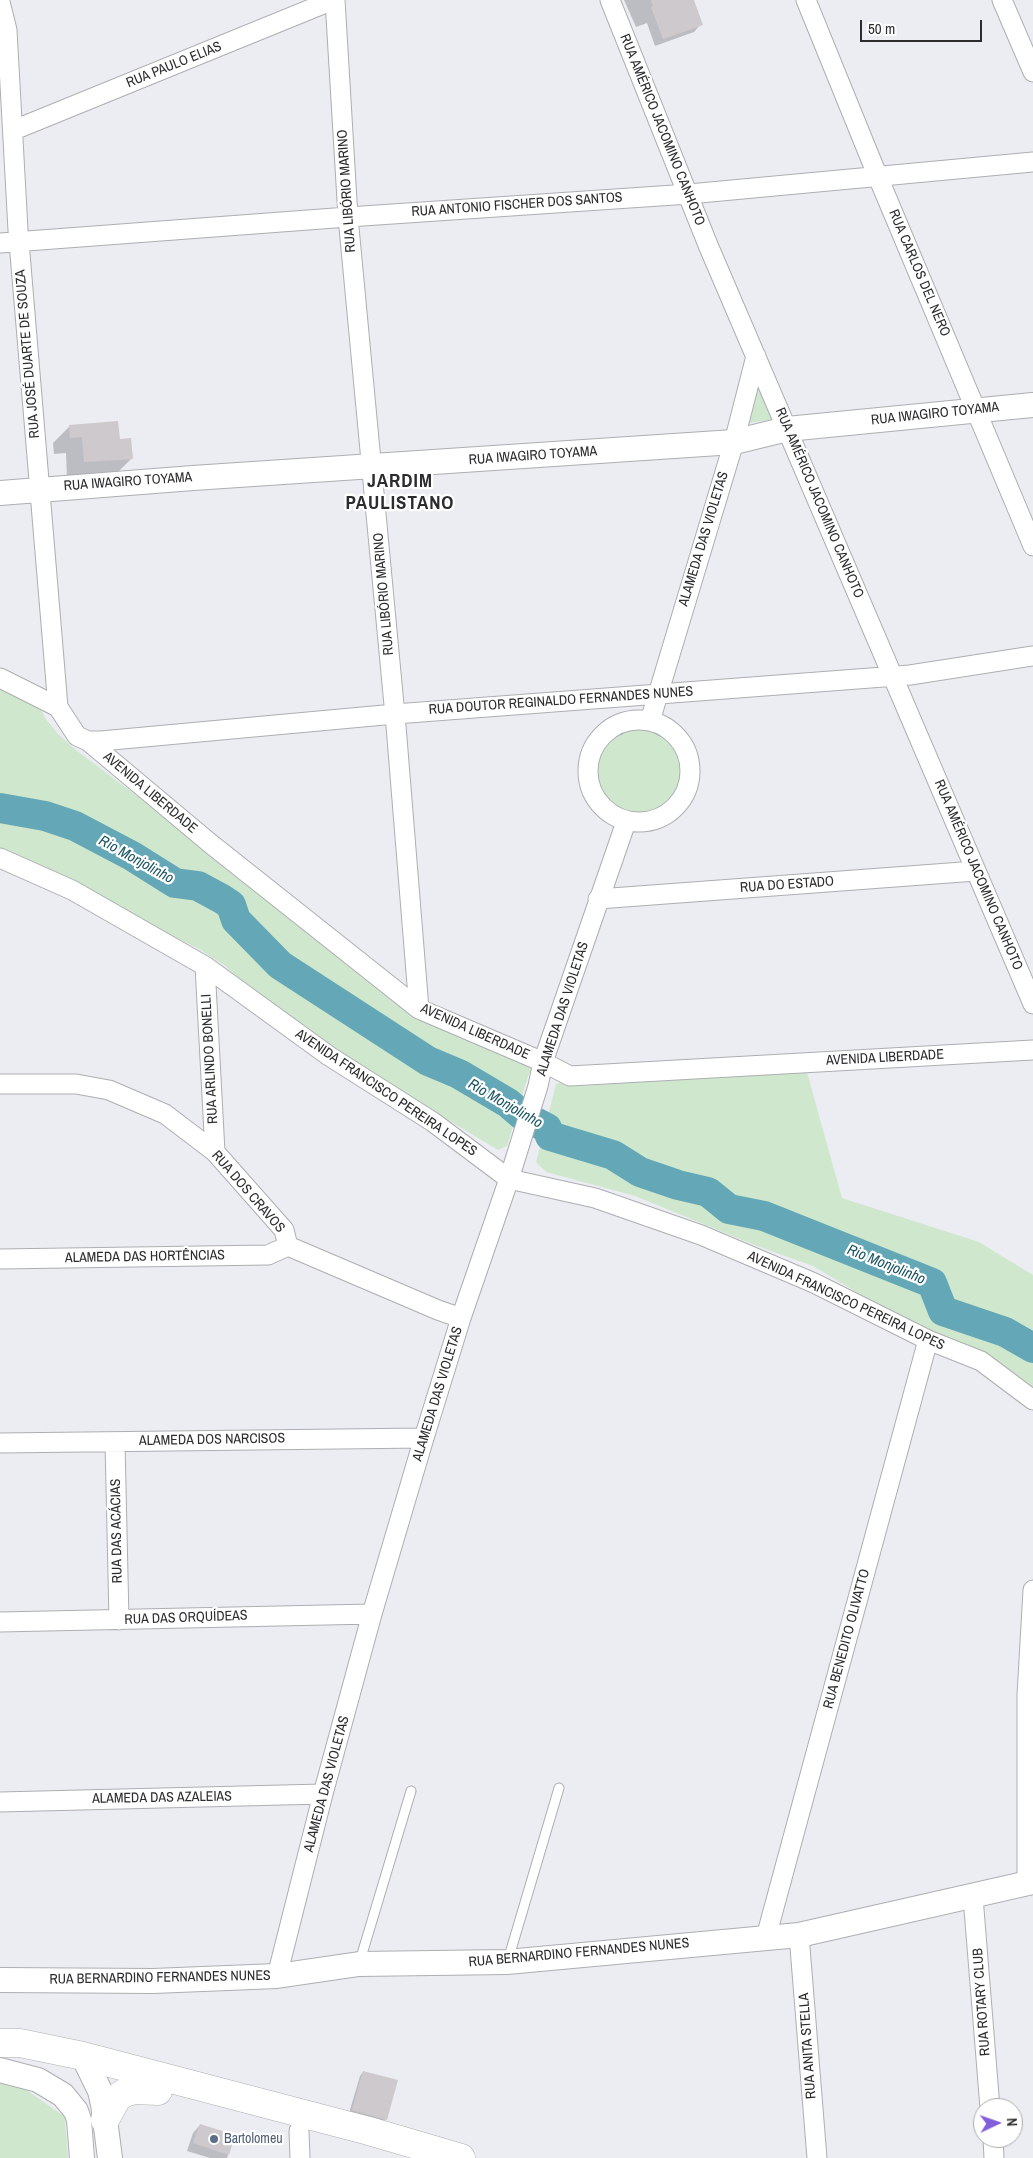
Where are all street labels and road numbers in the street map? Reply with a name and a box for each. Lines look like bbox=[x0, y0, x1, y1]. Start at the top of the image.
street label: RUA AMÉRICO JACOMINO CANHOTO bbox=[616, 32, 708, 228]
street label: RUA PAULO ELIAS bbox=[124, 38, 224, 92]
street label: RUA LIBÓRIO MARINO bbox=[334, 129, 360, 253]
street label: RUA ANTONIO FISCHER DOS SANTOS bbox=[411, 189, 623, 221]
street label: RUA CARLOS DEL NERO bbox=[885, 207, 953, 339]
street label: RUA JOSÉ DUARTE DE SOUZA bbox=[12, 269, 44, 439]
street label: RUA IWAGIRO TOYAMA bbox=[870, 399, 1000, 429]
street label: RUA AMÉRICO JACOMINO CANHOTO bbox=[771, 405, 867, 601]
street label: RUA IWAGIRO TOYAMA bbox=[468, 443, 598, 469]
street label: RUA IWAGIRO TOYAMA bbox=[63, 469, 193, 495]
street label: ALAMEDA DAS VIOLETAS bbox=[675, 470, 733, 608]
street label: RUA LIBÓRIO MARINO bbox=[370, 532, 398, 656]
street label: RUA DOUTOR REGINALDO FERNANDES NUNES bbox=[428, 683, 694, 719]
street label: AVENIDA LIBERDADE bbox=[99, 749, 201, 837]
street label: RUA AMÉRICO JACOMINO CANHOTO bbox=[930, 777, 1026, 973]
street label: RUA DO ESTADO bbox=[739, 873, 835, 897]
street label: ALAMEDA DAS VIOLETAS bbox=[533, 940, 593, 1078]
street label: RUA ARLINDO BONELLI bbox=[198, 994, 222, 1124]
street label: AVENIDA LIBERDADE bbox=[418, 1000, 532, 1064]
street label: AVENIDA FRANCISCO PEREIRA LOPES bbox=[292, 1026, 480, 1160]
street label: AVENIDA LIBERDADE bbox=[826, 1047, 944, 1069]
street label: RUA DOS CRAVOS bbox=[208, 1148, 288, 1236]
street label: ALAMEDA DAS HORTÊNCIAS bbox=[65, 1247, 225, 1267]
street label: AVENIDA FRANCISCO PEREIRA LOPES bbox=[745, 1248, 947, 1354]
street label: ALAMEDA DAS VIOLETAS bbox=[409, 1325, 467, 1463]
street label: ALAMEDA DOS NARCISOS bbox=[139, 1430, 285, 1450]
street label: RUA DAS ACÁCIAS bbox=[108, 1479, 126, 1583]
street label: RUA BENEDITO OLIVATTO bbox=[820, 1567, 874, 1711]
street label: RUA DAS ORQUÍDEAS bbox=[124, 1607, 248, 1629]
street label: ALAMEDA DAS VIOLETAS bbox=[301, 1714, 353, 1854]
street label: ALAMEDA DAS AZALEIAS bbox=[92, 1788, 232, 1808]
street label: RUA BERNARDINO FERNANDES NUNES bbox=[468, 1935, 690, 1971]
street label: RUA ROTARY CLUB bbox=[970, 1948, 994, 2056]
street label: RUA BERNARDINO FERNANDES NUNES bbox=[49, 1968, 271, 1988]
street label: RUA ANITA STELLA bbox=[796, 1992, 820, 2100]

